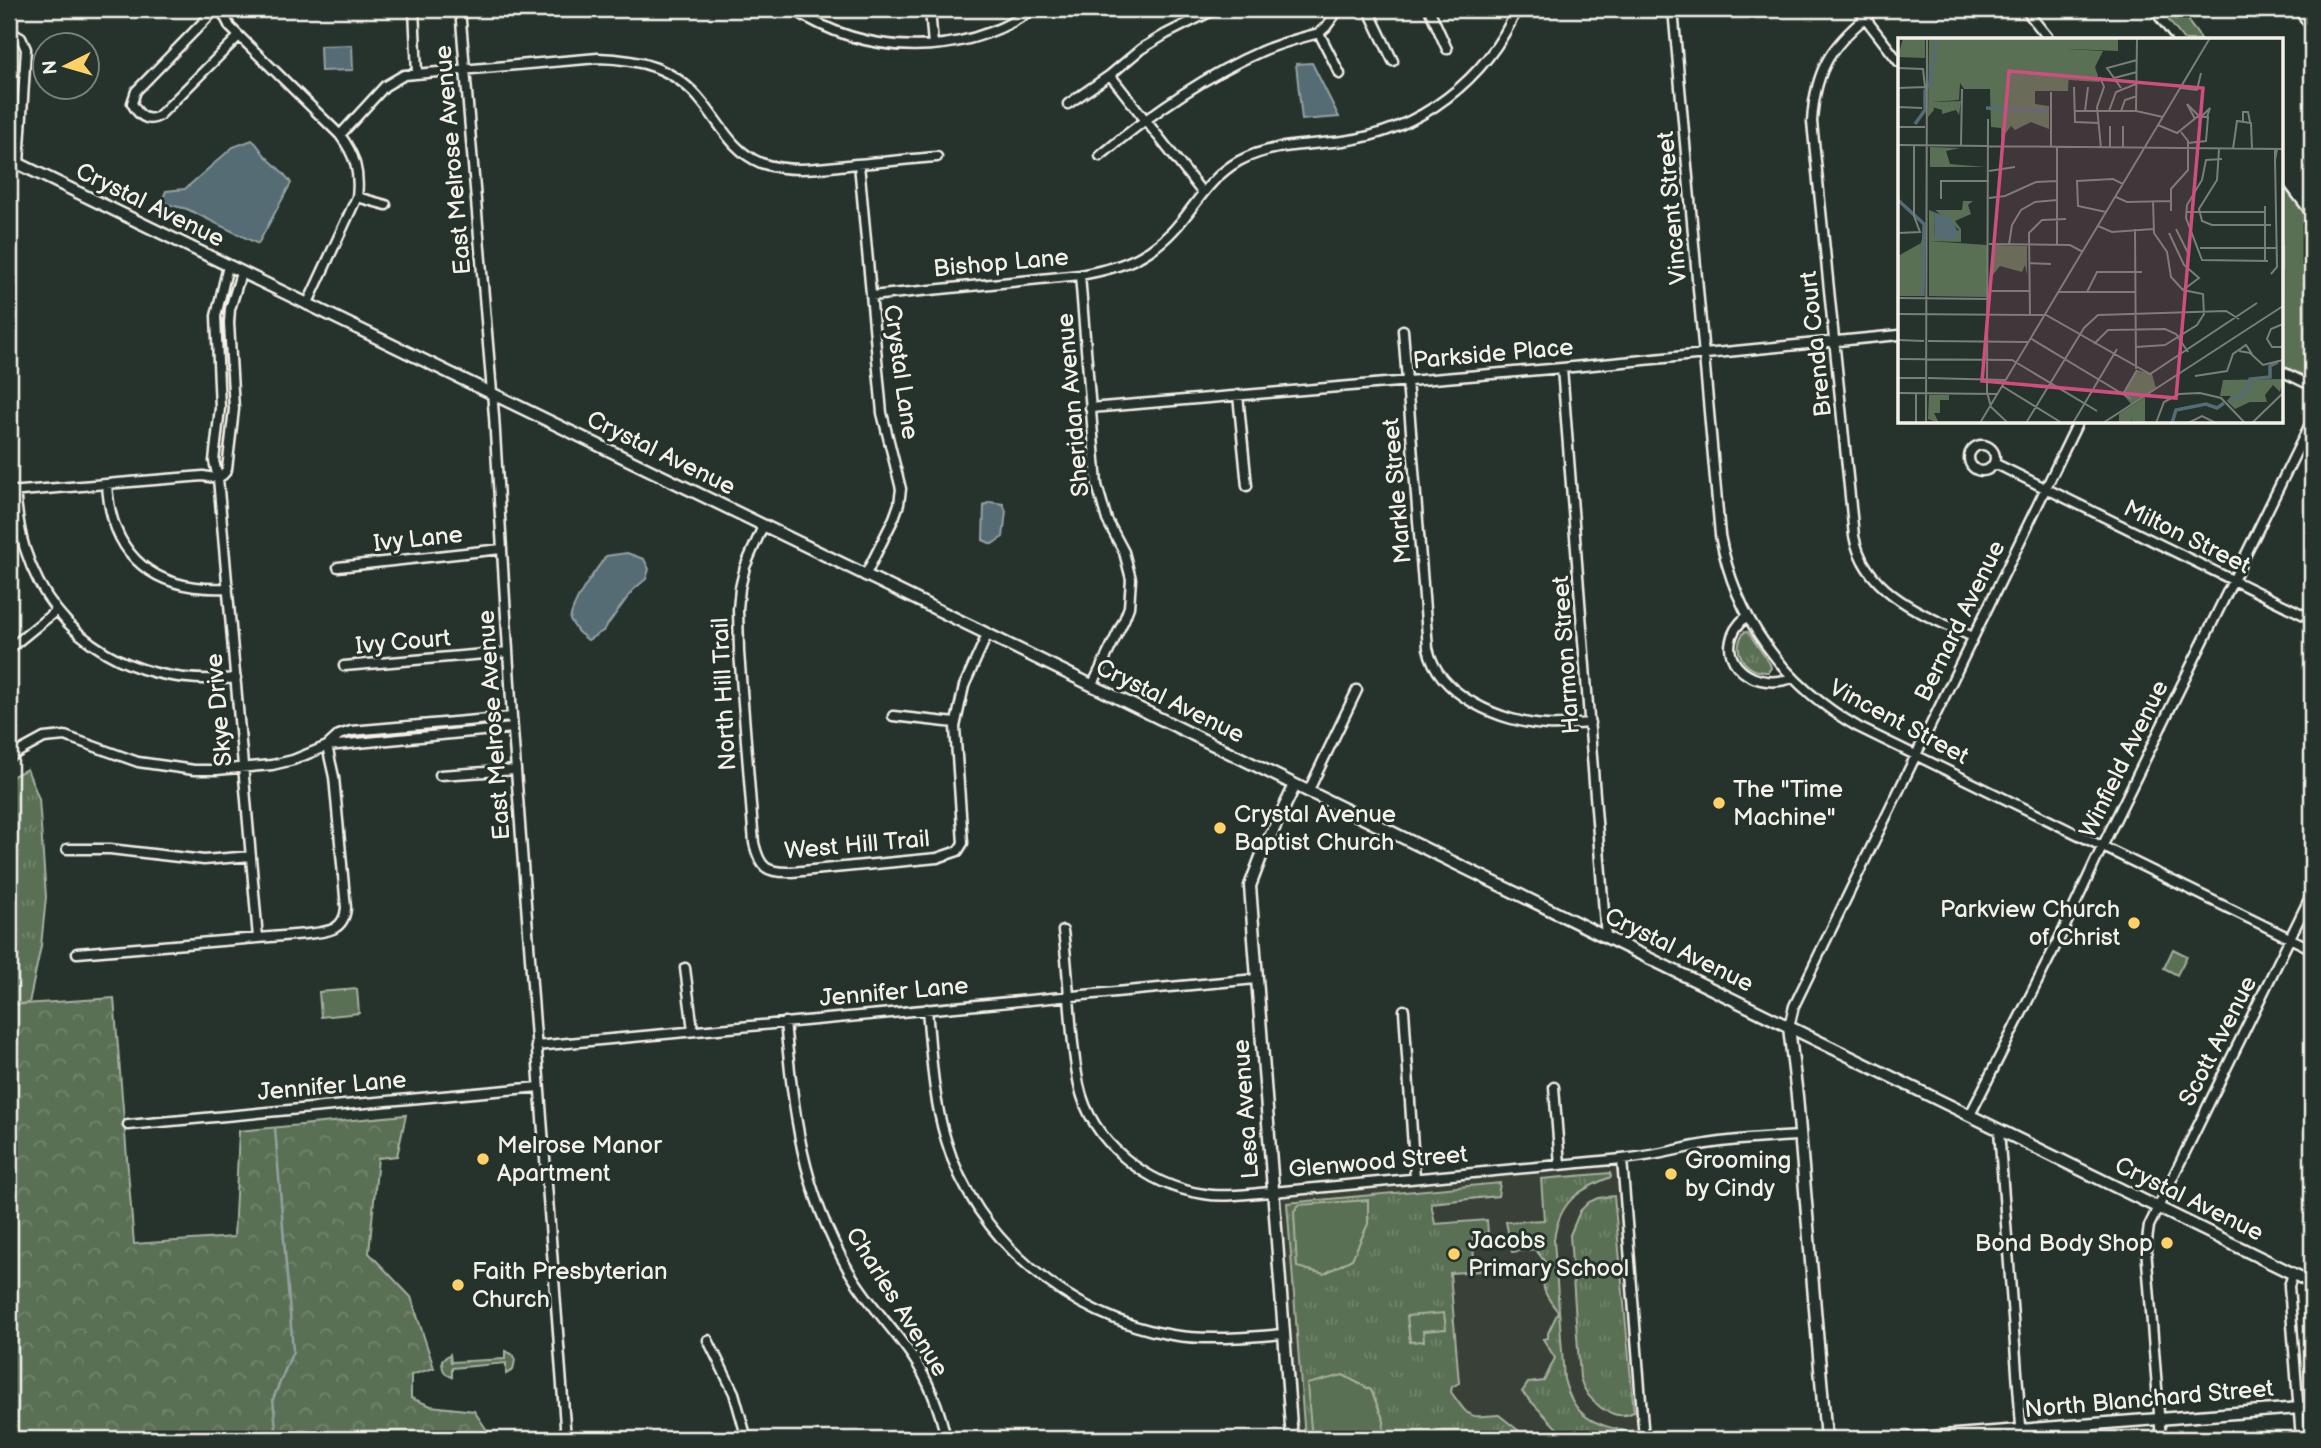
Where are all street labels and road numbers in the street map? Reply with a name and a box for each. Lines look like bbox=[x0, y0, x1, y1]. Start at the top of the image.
street label: East Melrose Avenue bbox=[429, 44, 477, 276]
street label: Vincent Street bbox=[1651, 130, 1693, 286]
street label: Crystal Avenue bbox=[71, 156, 229, 254]
street label: Bishop Lane bbox=[932, 243, 1070, 283]
street label: Brenda Court bbox=[1794, 269, 1838, 418]
street label: Crystal Lane bbox=[877, 303, 925, 441]
street label: Sheridan Avenue bbox=[1051, 312, 1095, 498]
street label: Parkside Place bbox=[1412, 333, 1574, 375]
street label: Crystal Avenue bbox=[582, 404, 740, 502]
street label: Markle Street bbox=[1376, 416, 1418, 565]
street label: Milton Street bbox=[2119, 494, 2256, 580]
street label: Ivy Lane bbox=[372, 520, 464, 558]
street label: Bernard Avenue bbox=[1909, 536, 2011, 706]
street label: Harmon Street bbox=[1546, 574, 1586, 735]
street label: East Melrose Avenue bbox=[471, 609, 517, 841]
street label: North Hill Trail bbox=[706, 617, 742, 771]
street label: Ivy Court bbox=[354, 623, 452, 661]
street label: Skye Drive bbox=[200, 652, 238, 768]
street label: Crystal Avenue bbox=[1091, 652, 1249, 750]
street label: Vincent Street bbox=[1824, 673, 1974, 771]
street label: Winfield Avenue bbox=[2073, 675, 2175, 843]
street label: West Hill Trail bbox=[783, 824, 931, 866]
street label: Crystal Avenue bbox=[1600, 901, 1758, 999]
street label: Jennifer Lane bbox=[818, 971, 970, 1013]
street label: Scott Avenue bbox=[2173, 971, 2263, 1111]
street label: Lesa Avenue bbox=[1227, 1038, 1265, 1180]
street label: Jennifer Lane bbox=[256, 1065, 408, 1107]
street label: Glenwood Street bbox=[1287, 1140, 1469, 1184]
street label: Crystal Avenue bbox=[2110, 1150, 2268, 1248]
street label: Charles Avenue bbox=[839, 1222, 955, 1382]
street label: North Blanchard Street bbox=[2023, 1374, 2275, 1424]

